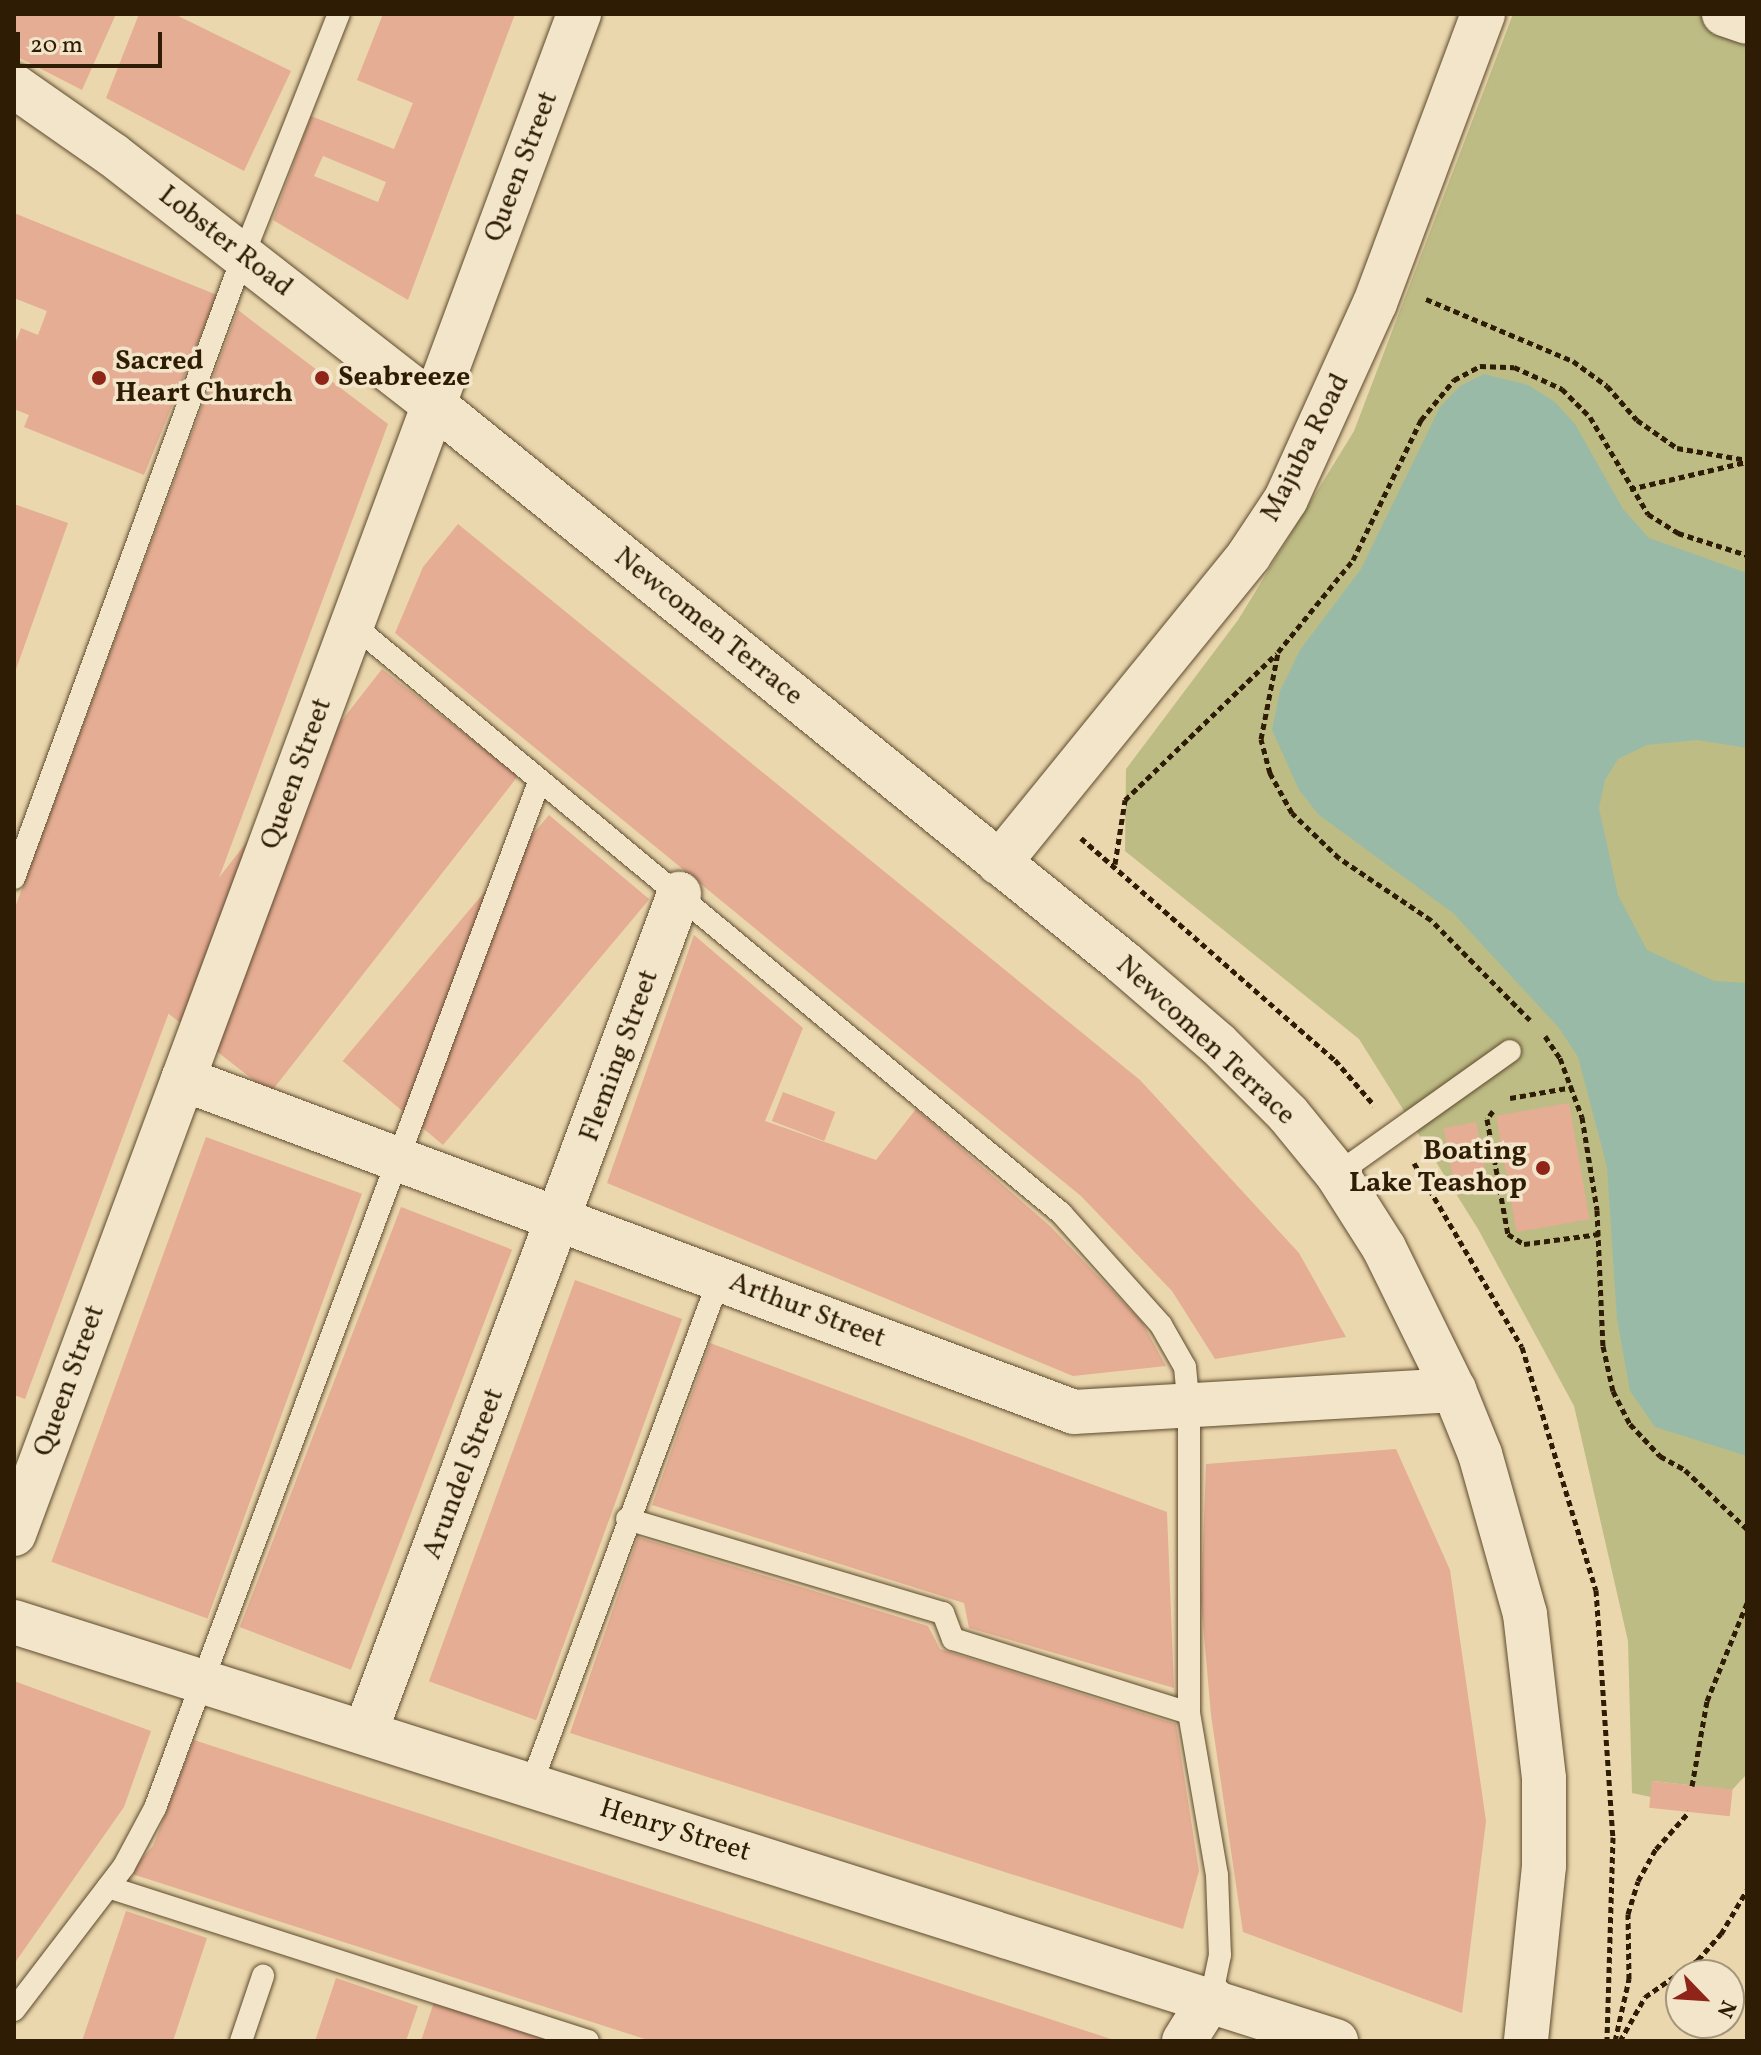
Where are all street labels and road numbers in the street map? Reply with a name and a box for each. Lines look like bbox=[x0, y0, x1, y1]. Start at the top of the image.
street label: Queen Street bbox=[478, 87, 566, 247]
street label: Lobster Road bbox=[151, 179, 299, 305]
street label: Majuba Road bbox=[1254, 368, 1358, 528]
street label: Newcomen Terrace bbox=[607, 540, 809, 714]
street label: Queen Street bbox=[254, 694, 340, 854]
street label: Newcomen Terrace bbox=[1108, 949, 1302, 1133]
street label: Fleming Street bbox=[573, 965, 667, 1147]
street label: Arthur Street bbox=[724, 1266, 890, 1356]
street label: Queen Street bbox=[27, 1301, 113, 1461]
street label: Arundel Street bbox=[416, 1384, 512, 1564]
street label: Henry Street bbox=[595, 1792, 755, 1870]

